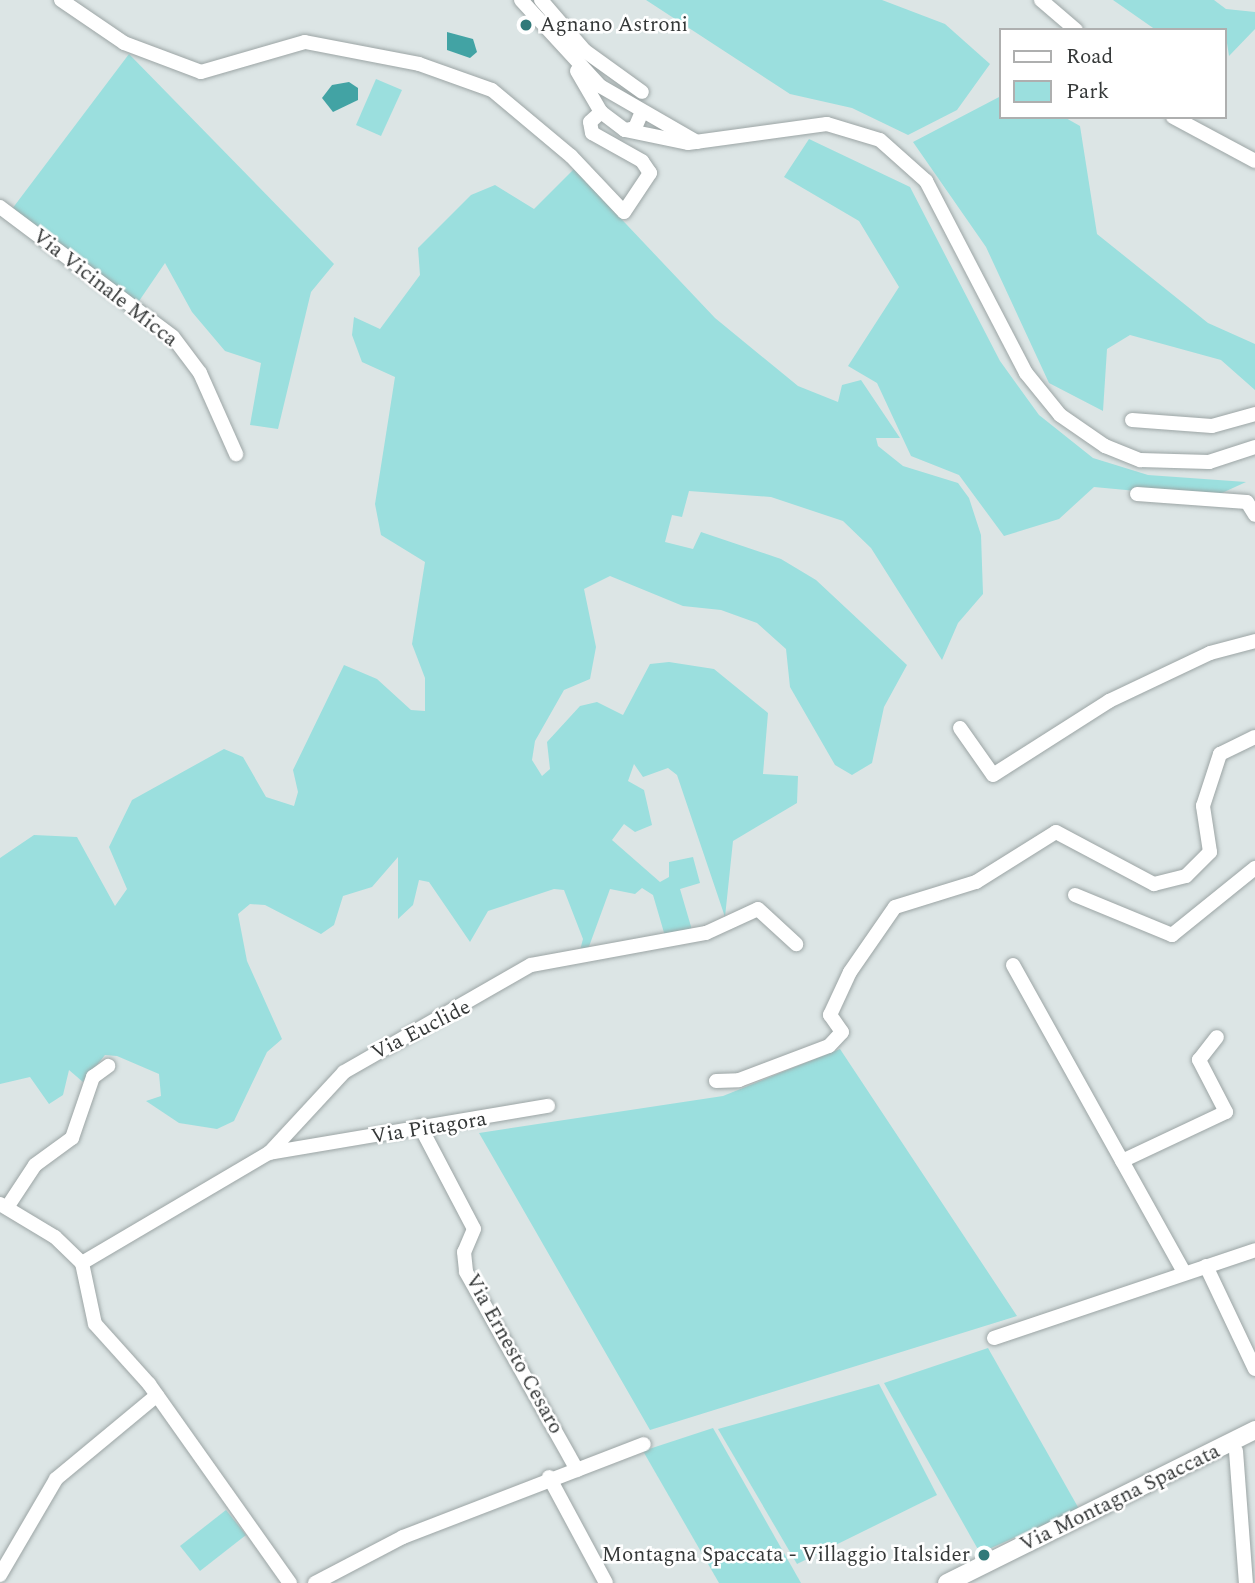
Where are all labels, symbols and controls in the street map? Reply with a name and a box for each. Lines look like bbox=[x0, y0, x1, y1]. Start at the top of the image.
place label: Agnano Astroni bbox=[540, 12, 688, 38]
marker: Agnano Astroni bbox=[518, 17, 534, 33]
legend bbox=[1000, 28, 1227, 119]
text: Road bbox=[1066, 41, 1113, 73]
text: Park bbox=[1066, 76, 1109, 108]
street label: Via Vicinale Micca bbox=[27, 223, 183, 353]
street label: Via Euclide bbox=[367, 994, 475, 1066]
street label: Via Pitagora bbox=[369, 1106, 489, 1150]
street label: Via Ernesto Cesaro bbox=[460, 1269, 568, 1439]
street label: Via Montagna Spaccata bbox=[1016, 1439, 1224, 1557]
place label: Montagna Spaccata - Villaggio Italsider bbox=[602, 1542, 970, 1568]
marker: Montagna Spaccata - Villaggio Italsider bbox=[976, 1547, 992, 1563]

